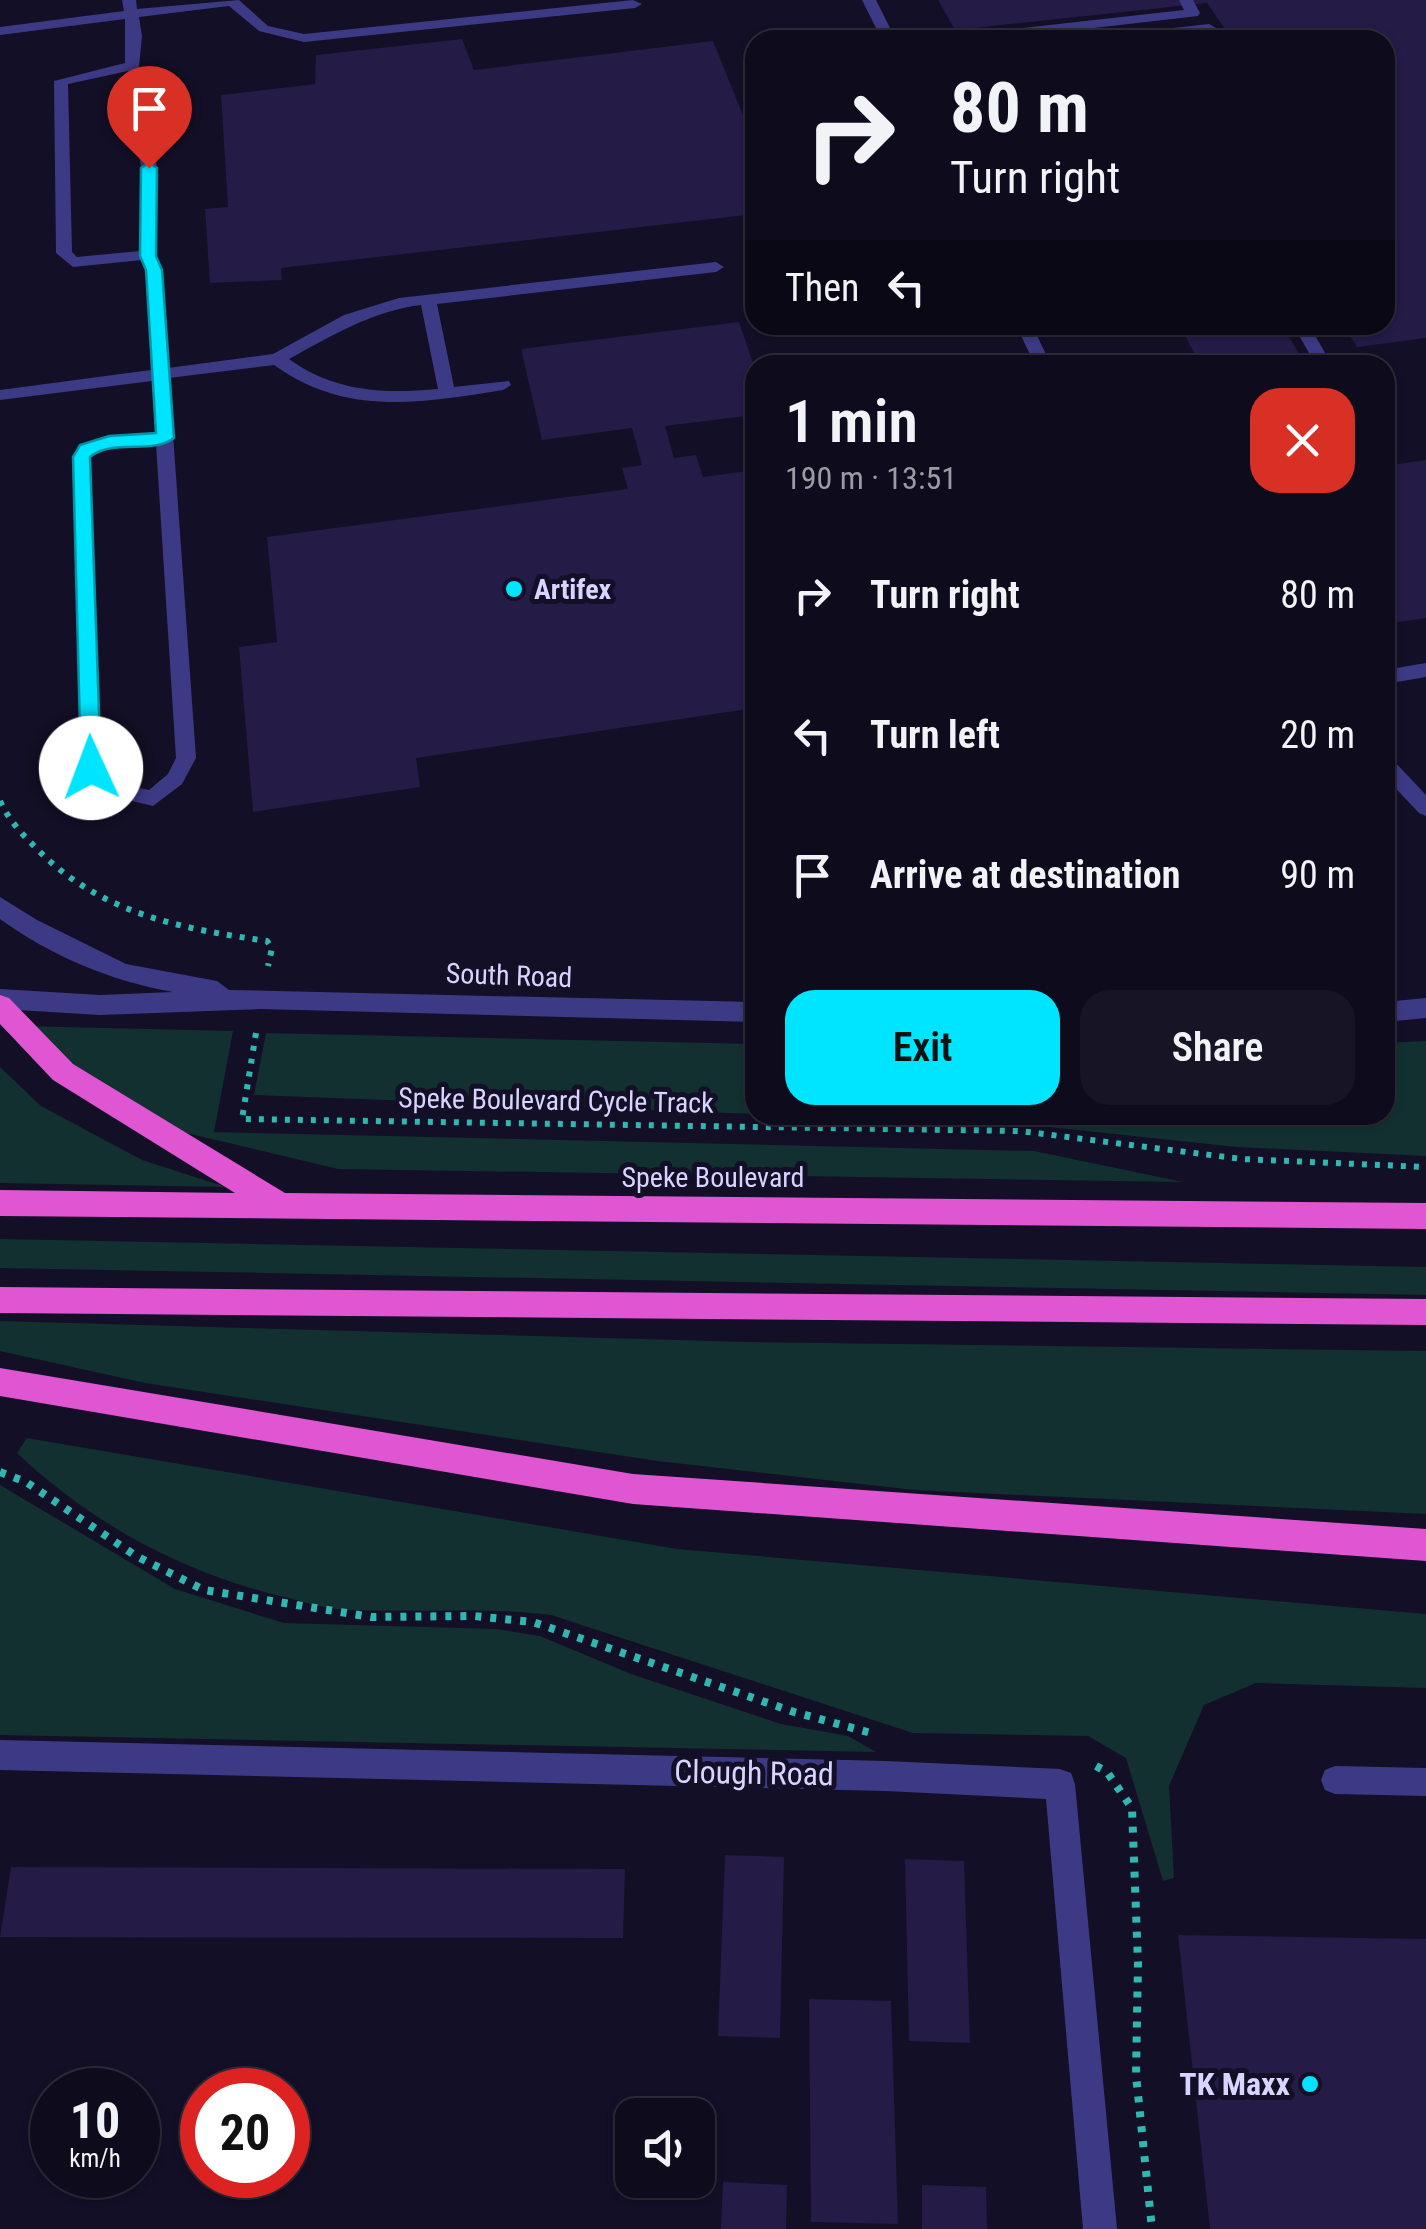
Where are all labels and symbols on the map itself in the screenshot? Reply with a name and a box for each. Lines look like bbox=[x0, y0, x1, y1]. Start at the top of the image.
pin bbox=[107, 66, 192, 169]
place label: Artifex bbox=[534, 573, 612, 606]
marker: Artifex bbox=[503, 578, 525, 600]
position arrow bbox=[39, 716, 143, 820]
street label: South Road bbox=[445, 957, 573, 994]
street label: Speke Boulevard Cycle Track bbox=[398, 1081, 714, 1120]
street label: Speke Boulevard bbox=[622, 1161, 804, 1194]
street label: Clough Road bbox=[674, 1753, 834, 1793]
place label: TK Maxx bbox=[1179, 2065, 1291, 2103]
speed limit sign: 20 bbox=[180, 2068, 310, 2198]
marker: TK Maxx bbox=[1299, 2073, 1321, 2095]

